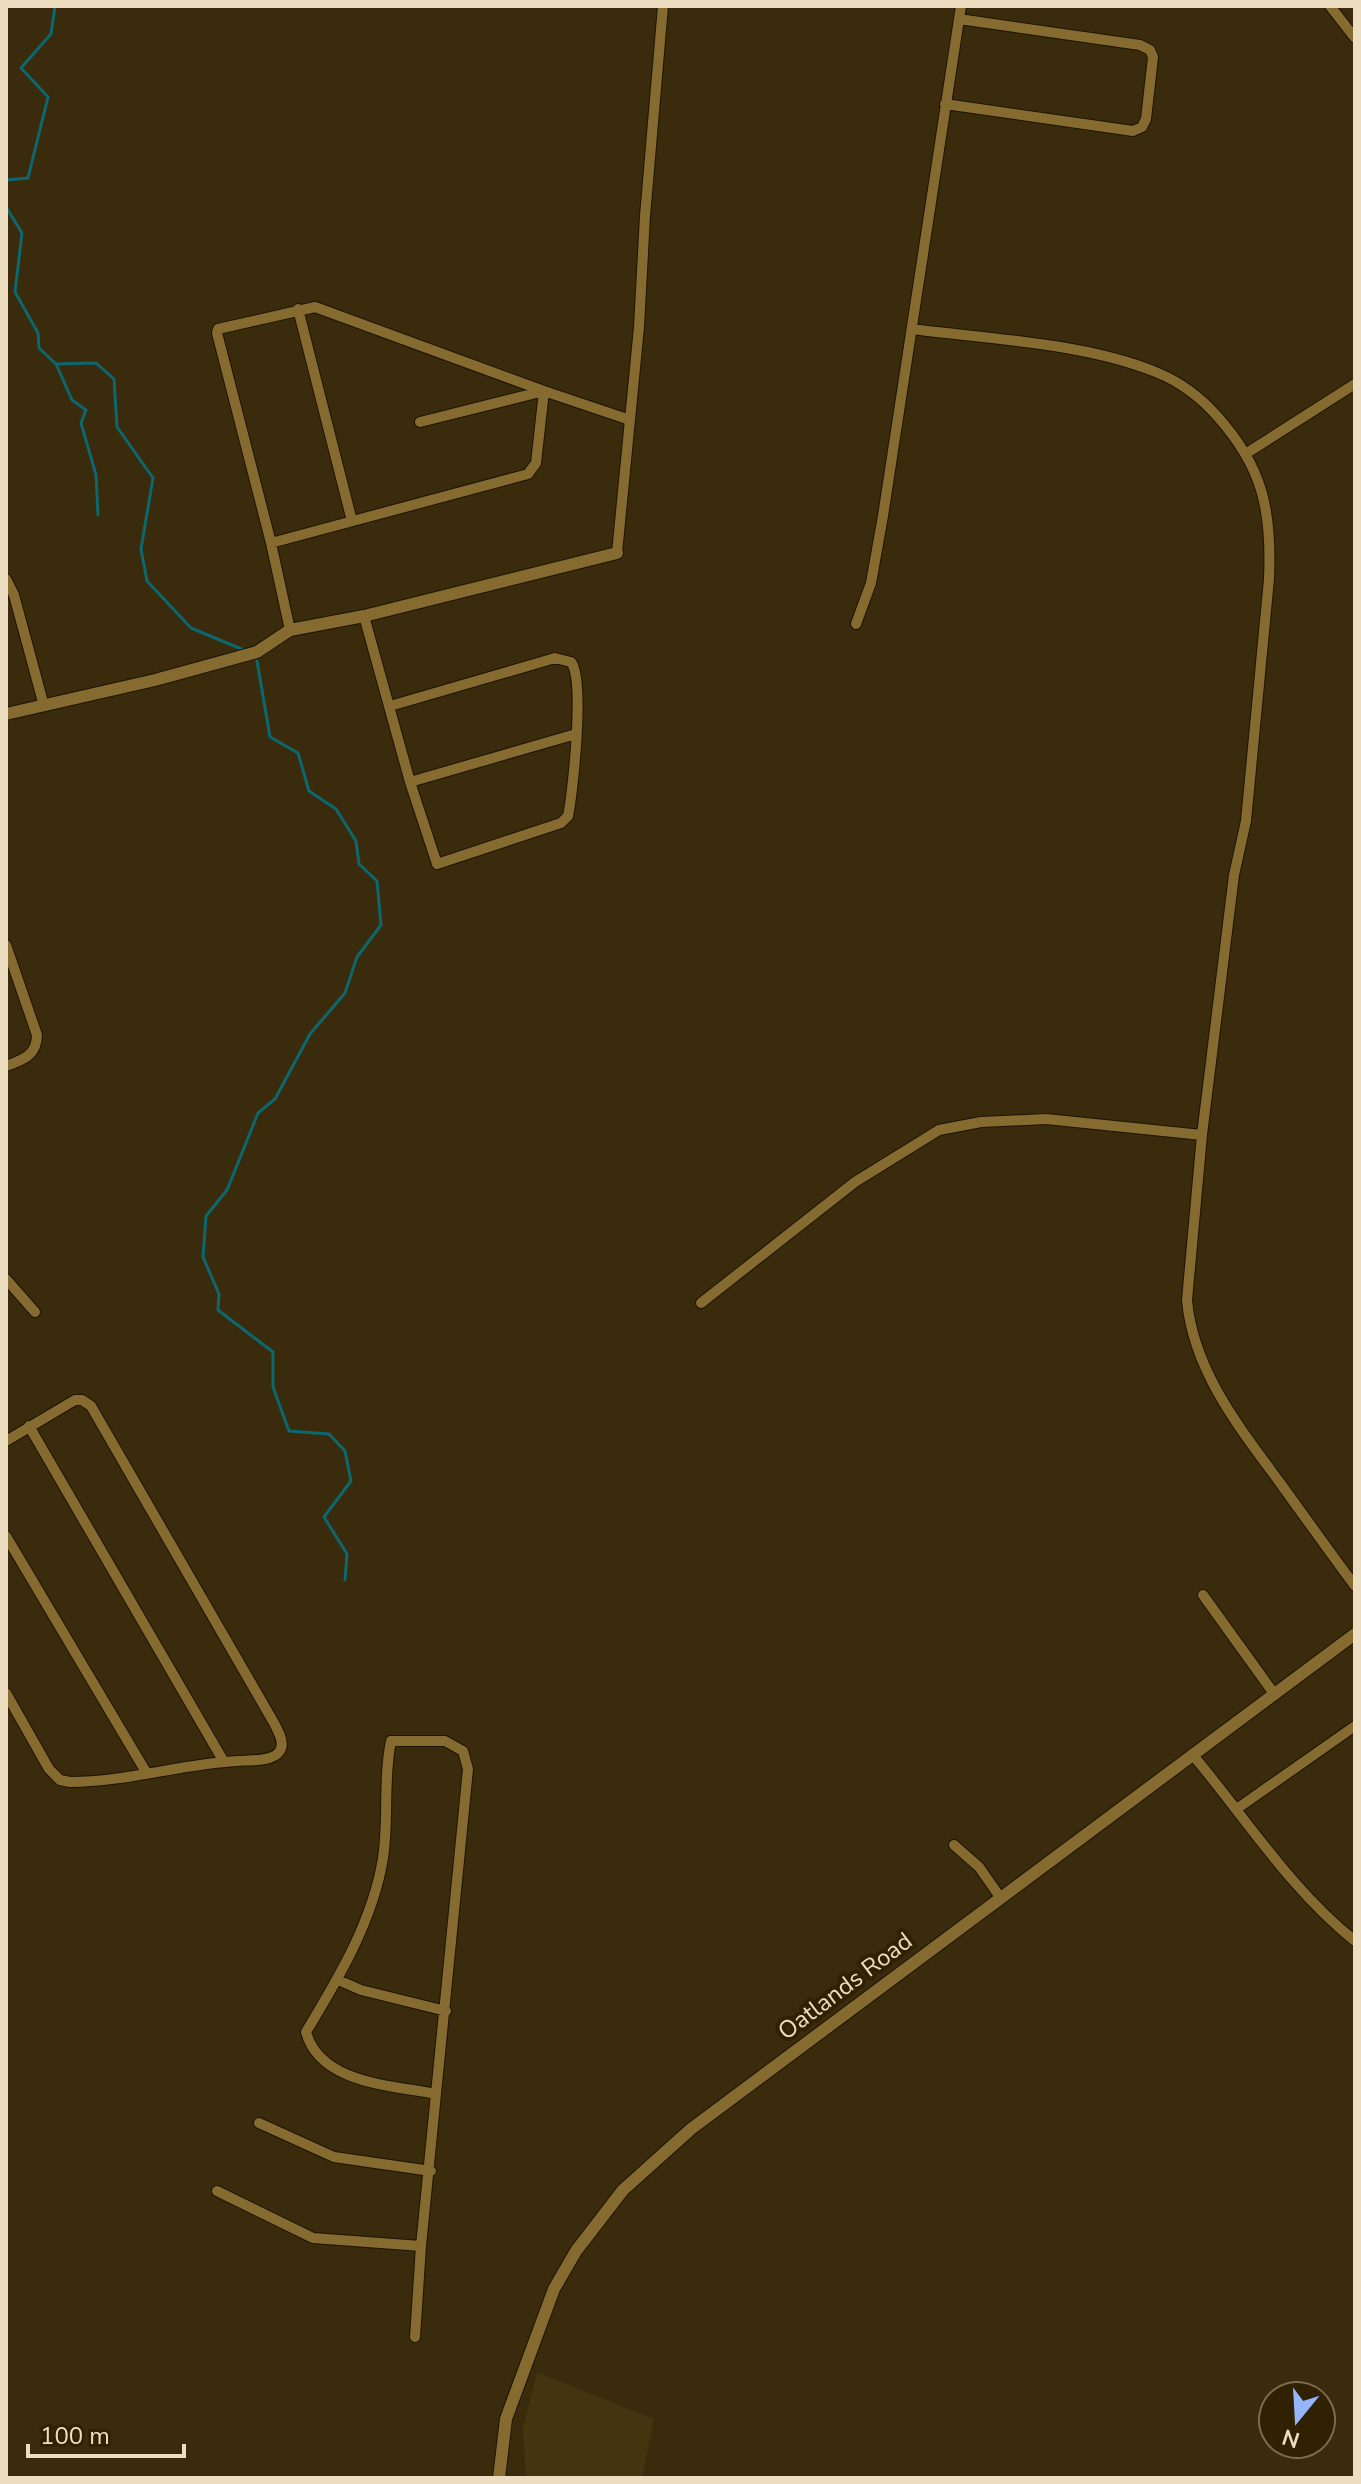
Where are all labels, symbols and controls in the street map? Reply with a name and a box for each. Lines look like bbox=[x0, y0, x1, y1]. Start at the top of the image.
street label: Oatlands Road bbox=[771, 1925, 919, 2047]
north arrow bbox=[1257, 2380, 1337, 2460]
scale bar bbox=[28, 2408, 184, 2458]
text: 100 m bbox=[40, 2420, 110, 2452]
text: N bbox=[1279, 2421, 1304, 2455]

